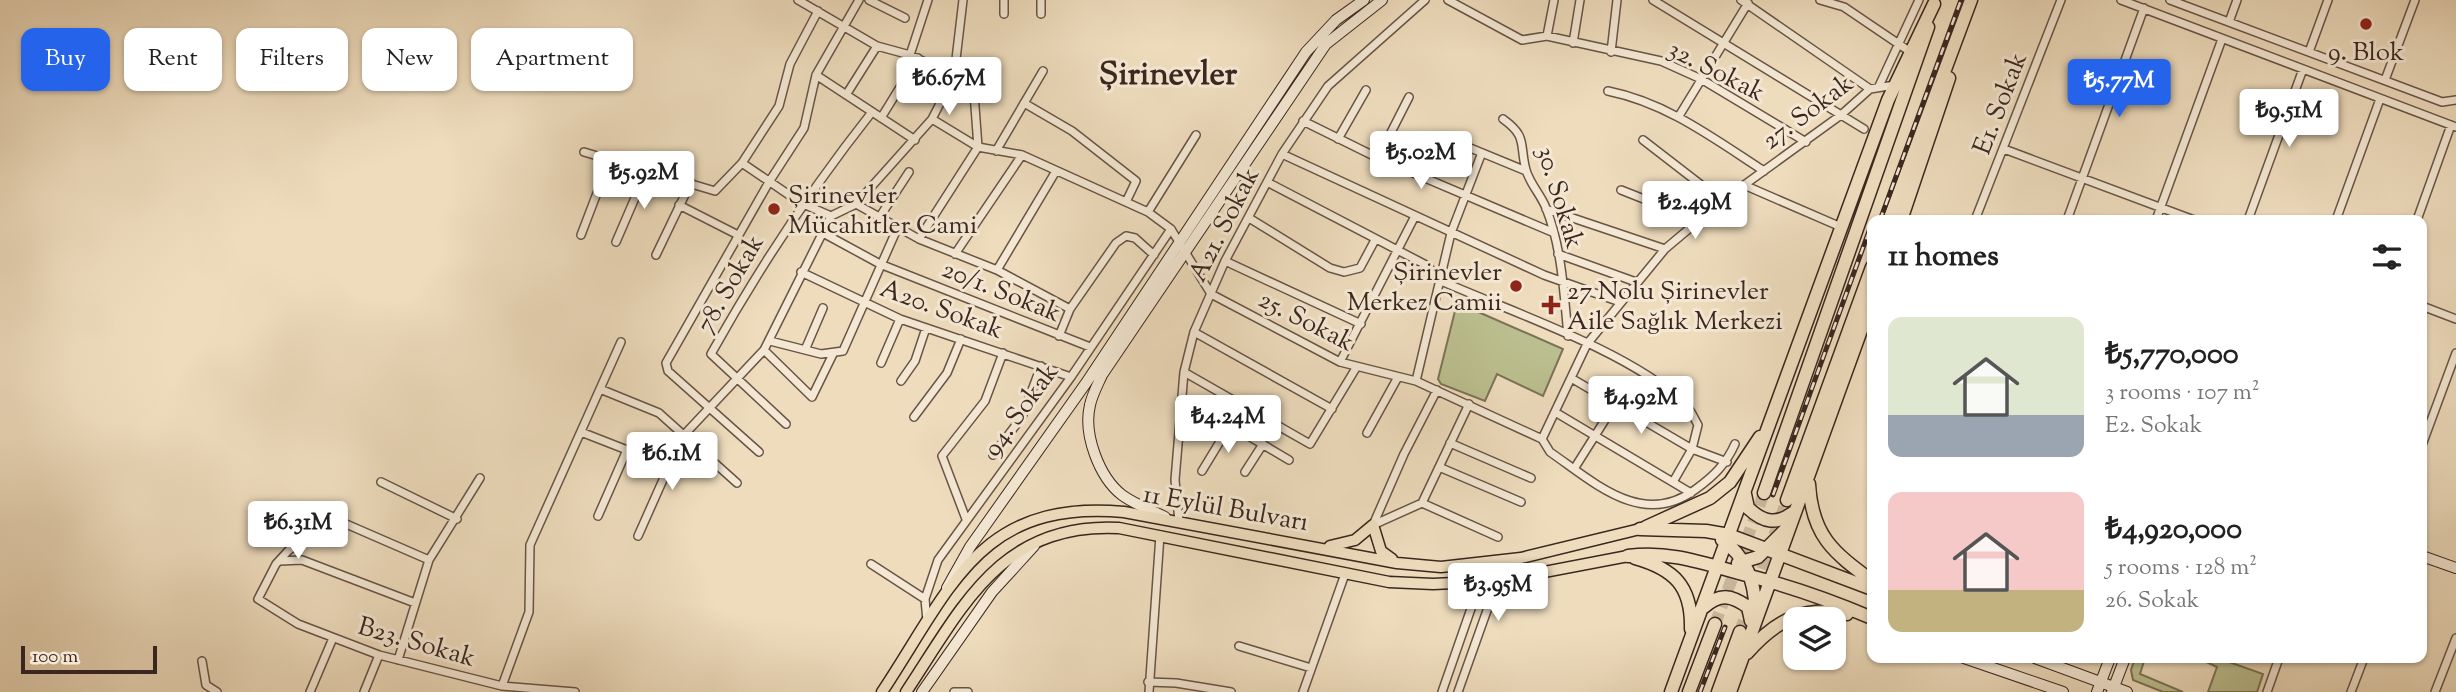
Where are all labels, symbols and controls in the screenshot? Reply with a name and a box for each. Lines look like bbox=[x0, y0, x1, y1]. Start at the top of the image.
marker: 9. Blok bbox=[2358, 16, 2374, 32]
chip: Buy bbox=[21, 28, 110, 91]
chip: Rent bbox=[124, 28, 222, 91]
chip: Filters bbox=[236, 28, 348, 91]
chip: New bbox=[362, 28, 457, 91]
chip: Apartment bbox=[471, 28, 633, 91]
street label: 32. Sokak bbox=[1661, 32, 1771, 112]
place label: 9. Blok bbox=[2328, 35, 2404, 72]
street label: E1. Sokak bbox=[1965, 48, 2038, 160]
district label: Şirinevler bbox=[1099, 52, 1238, 100]
pin: ₺6.67M bbox=[892, 58, 1006, 117]
pin: ₺5.77M bbox=[2062, 60, 2176, 119]
text: ₺6.67M bbox=[912, 63, 986, 96]
text: ₺5.77M bbox=[2084, 65, 2154, 98]
street label: 27. Sokak bbox=[1755, 66, 1862, 160]
pin: ₺9.51M bbox=[2232, 90, 2346, 149]
text: ₺9.51M bbox=[2256, 95, 2322, 128]
pin: ₺5.02M bbox=[1364, 132, 1478, 191]
text: ₺5.02M bbox=[1386, 137, 1456, 170]
street label: 30. Sokak bbox=[1526, 142, 1592, 254]
pin: ₺5.92M bbox=[587, 152, 701, 211]
text: ₺5.92M bbox=[609, 157, 679, 190]
street label: A21. Sokak bbox=[1181, 161, 1270, 289]
place label: Şirinevler Mücahitler Cami bbox=[788, 178, 978, 245]
pin: ₺2.49M bbox=[1638, 182, 1752, 241]
text: ₺2.49M bbox=[1658, 187, 1732, 220]
marker: Şirinevler Mücahitler Cami bbox=[766, 201, 782, 217]
street label: 78. Sokak bbox=[688, 228, 774, 340]
text: 11 homes bbox=[1888, 236, 1999, 279]
icon: filters bbox=[2368, 238, 2406, 276]
street label: 20/1. Sokak bbox=[936, 252, 1066, 333]
place label: Şirinevler Merkez Camii bbox=[1347, 255, 1502, 322]
street label: A20. Sokak bbox=[875, 271, 1008, 350]
place label: 27 Nolu Şirinevler Aile Sağlık Merkezi bbox=[1567, 274, 1783, 341]
marker: Şirinevler Merkez Camii bbox=[1508, 278, 1524, 294]
street label: 25. Sokak bbox=[1252, 282, 1360, 362]
marker: 27 Nolu Şirinevler Aile Sağlık Merkezi bbox=[1541, 295, 1561, 315]
text: ₺5,770,000 bbox=[2105, 334, 2239, 377]
icon: home bbox=[1944, 345, 2028, 429]
street label: 94. Sokak bbox=[975, 356, 1069, 465]
pin: ₺4.92M bbox=[1584, 376, 1698, 436]
text: 3 rooms · 107 m² bbox=[2105, 377, 2260, 410]
text: ₺4.92M bbox=[1604, 382, 1678, 415]
pin: ₺4.24M bbox=[1171, 396, 1285, 455]
text: ₺4.24M bbox=[1191, 401, 1265, 434]
text: E2. Sokak bbox=[2105, 410, 2202, 443]
pin: ₺6.1M bbox=[623, 433, 721, 492]
text: ₺6.1M bbox=[643, 438, 701, 471]
street label: 11 Eylül Bulvarı bbox=[1140, 477, 1311, 542]
pin: ₺6.31M bbox=[241, 502, 355, 561]
text: ₺6.31M bbox=[264, 507, 332, 540]
text: ₺4,920,000 bbox=[2105, 509, 2242, 552]
icon: home bbox=[1944, 520, 2028, 604]
text: 5 rooms · 128 m² bbox=[2105, 552, 2257, 585]
pin: ₺3.95M bbox=[1441, 564, 1555, 623]
text: ₺3.95M bbox=[1464, 569, 1532, 602]
text: 26. Sokak bbox=[2105, 585, 2199, 618]
map controls bbox=[1783, 607, 1846, 670]
button: layers bbox=[1783, 607, 1846, 670]
street label: B23. Sokak bbox=[353, 609, 479, 678]
scale bar bbox=[21, 643, 158, 675]
text: 100 m bbox=[32, 644, 78, 671]

